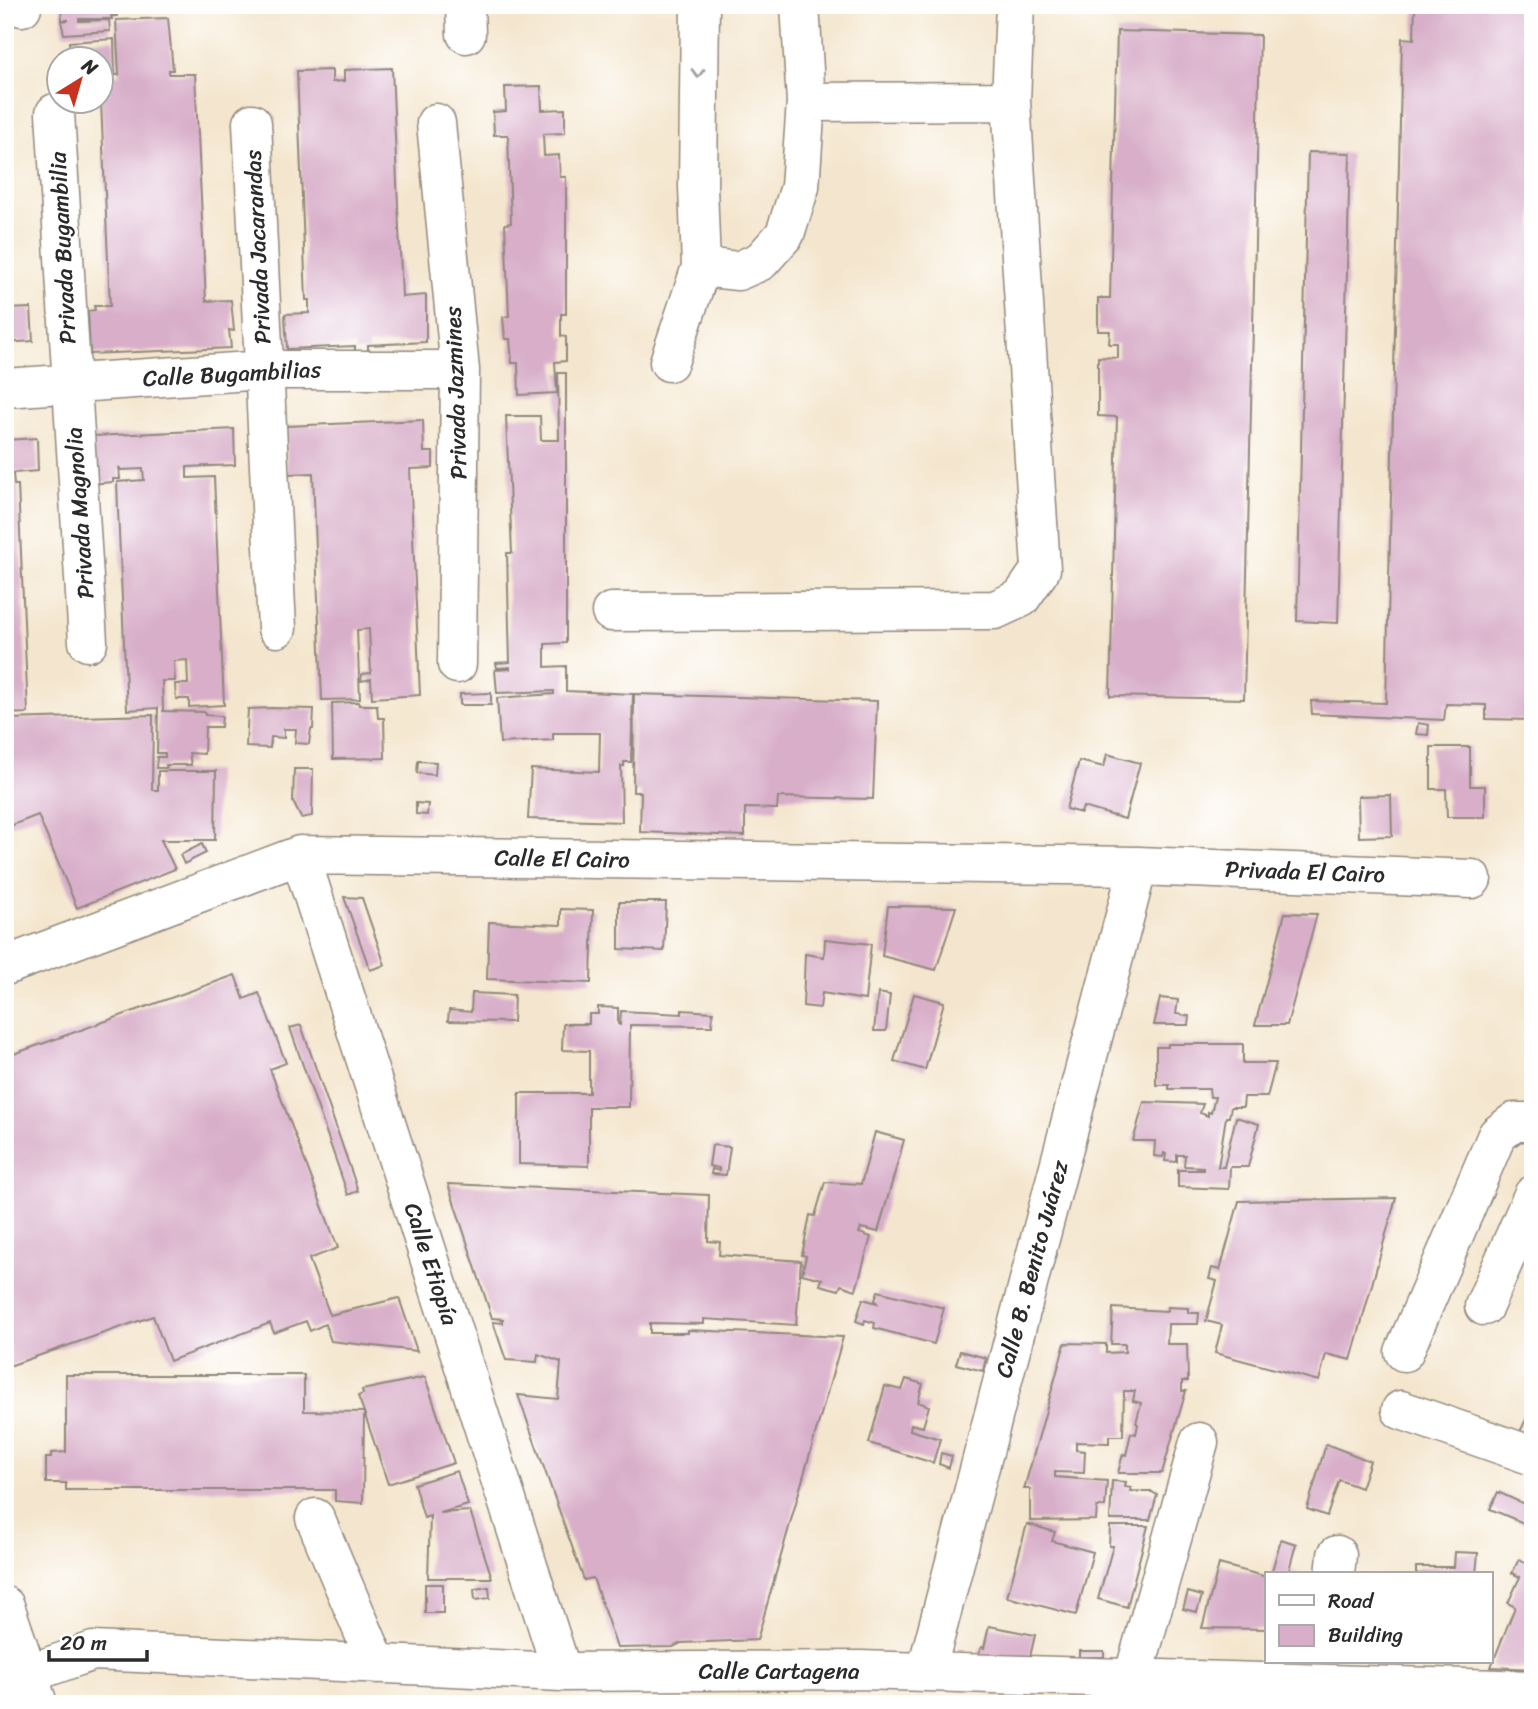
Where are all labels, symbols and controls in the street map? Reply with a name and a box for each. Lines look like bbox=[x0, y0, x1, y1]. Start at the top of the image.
north arrow bbox=[46, 46, 116, 116]
text: N bbox=[74, 49, 106, 84]
one-way arrow bbox=[690, 69, 706, 79]
street label: Privada Jacarandas bbox=[232, 148, 284, 345]
street label: Privada Bugambilia bbox=[37, 150, 89, 345]
street label: Privada Jazmines bbox=[432, 305, 480, 480]
street label: Calle Bugambilias bbox=[142, 349, 323, 399]
street label: Privada Magnolia bbox=[54, 426, 106, 600]
street label: Calle El Cairo bbox=[494, 837, 630, 881]
street label: Privada El Cairo bbox=[1224, 849, 1386, 895]
street label: Calle B. Benito Juárez bbox=[983, 1155, 1081, 1382]
street label: Calle Etiopía bbox=[392, 1197, 470, 1331]
legend bbox=[1265, 1572, 1492, 1664]
text: Road bbox=[1328, 1582, 1375, 1620]
text: Building bbox=[1328, 1616, 1404, 1654]
scale bar bbox=[49, 1618, 147, 1662]
text: 20 m bbox=[60, 1624, 107, 1662]
street label: Calle Cartagena bbox=[698, 1651, 860, 1692]

